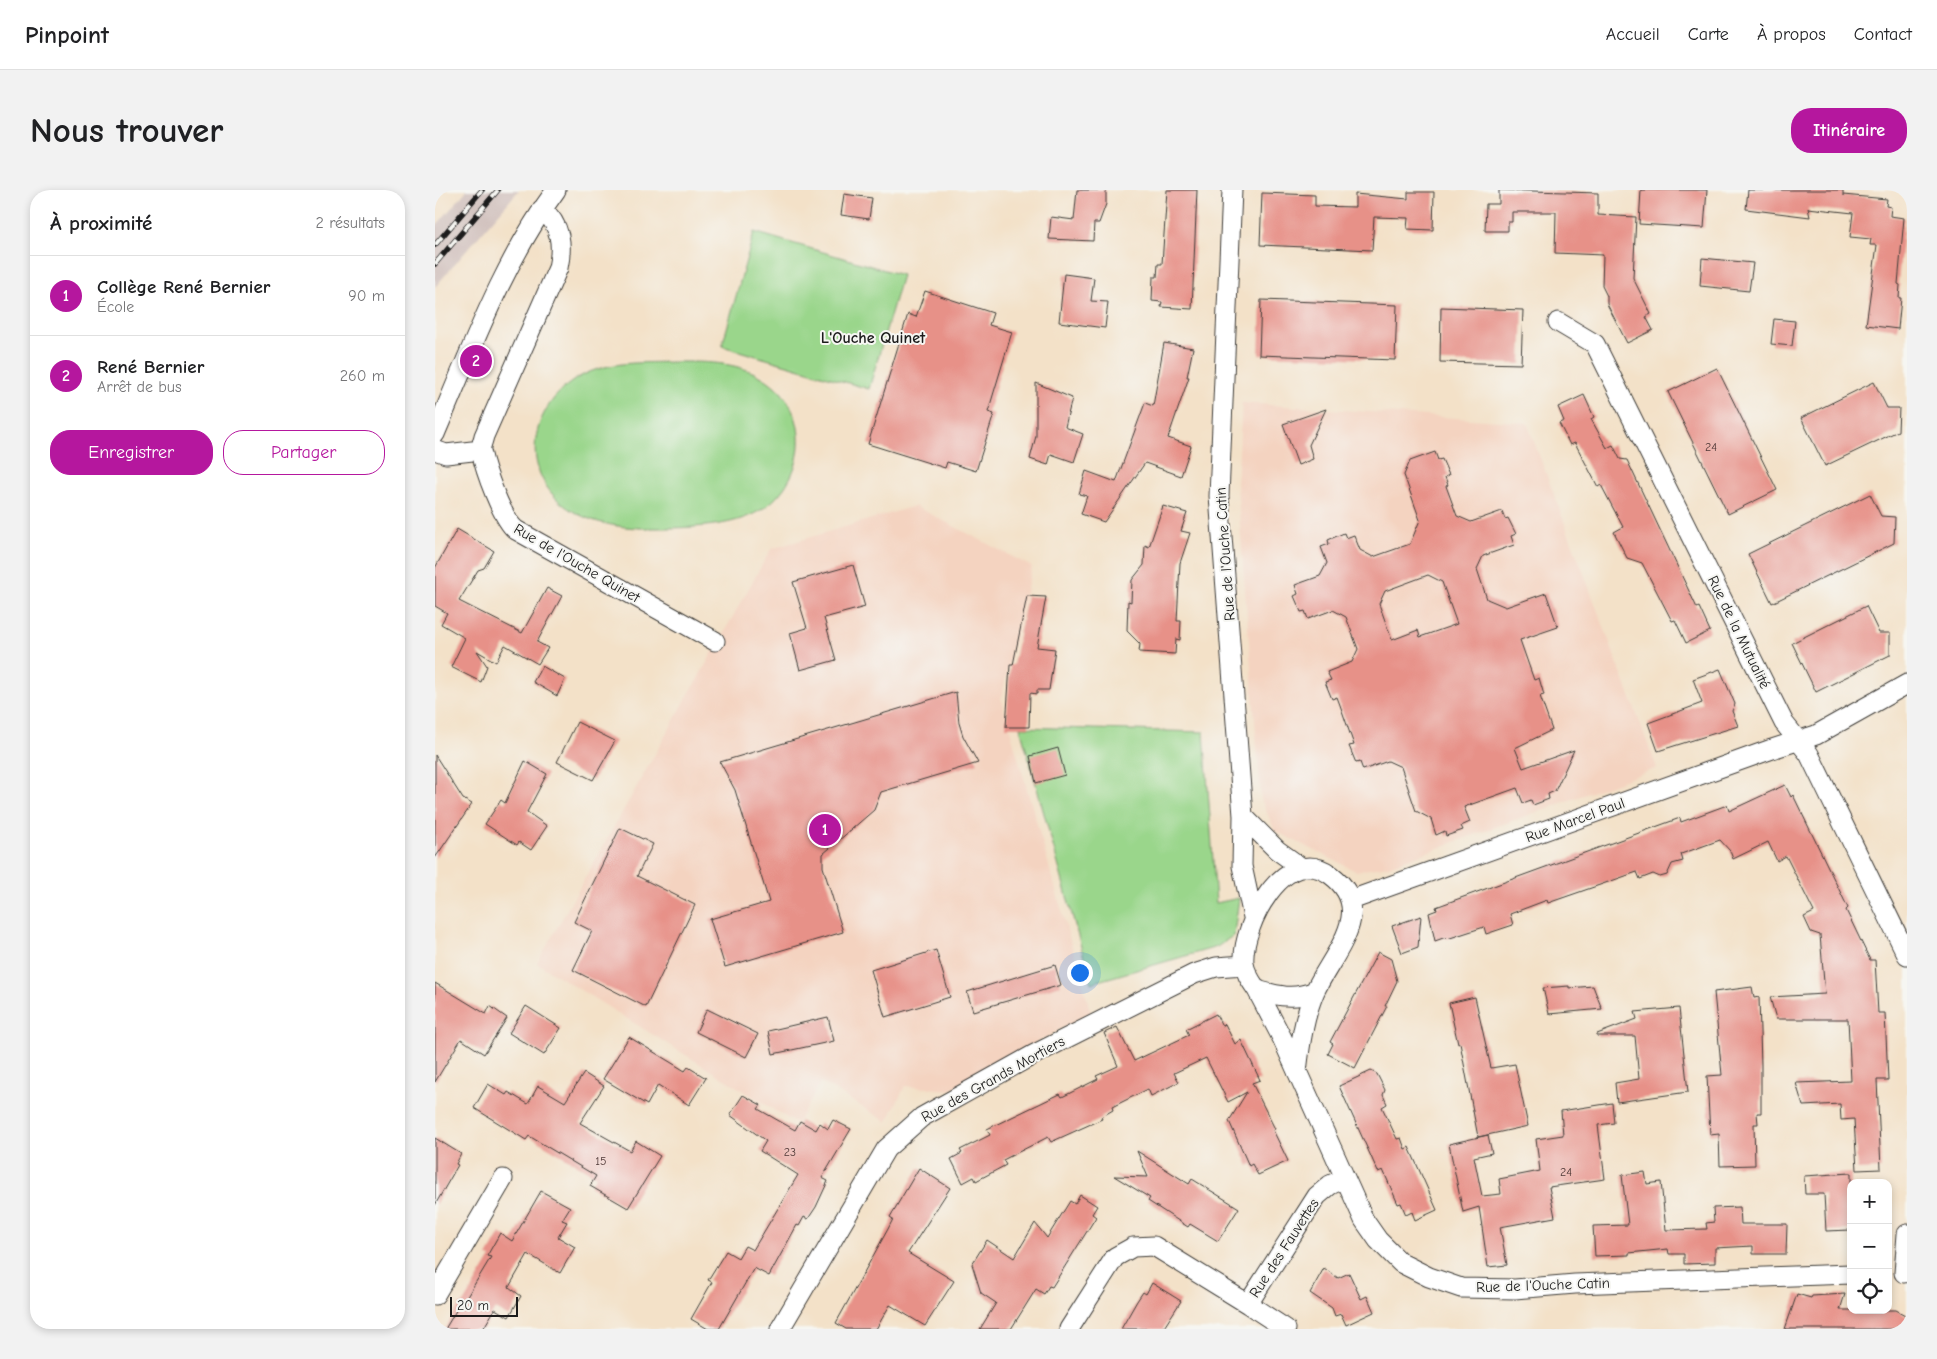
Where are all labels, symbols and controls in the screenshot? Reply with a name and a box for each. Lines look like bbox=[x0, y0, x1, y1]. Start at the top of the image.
text: Pinpoint bbox=[25, 21, 109, 49]
text: Accueil bbox=[1606, 24, 1660, 45]
text: Carte bbox=[1688, 24, 1729, 45]
text: À propos bbox=[1757, 24, 1826, 45]
text: Contact bbox=[1854, 24, 1912, 45]
button: Itinéraire bbox=[1791, 108, 1907, 153]
text: Nous trouver bbox=[30, 110, 223, 151]
text: À proximité bbox=[50, 211, 152, 235]
text: 2 résultats bbox=[315, 214, 385, 232]
text: Collège René Bernier bbox=[97, 276, 270, 298]
text: 1 bbox=[63, 287, 69, 305]
text: 90 m bbox=[348, 287, 385, 305]
text: École bbox=[97, 298, 134, 316]
district label: L'Ouche Quinet bbox=[821, 329, 926, 347]
pin: 2 bbox=[460, 342, 492, 380]
text: René Bernier bbox=[97, 356, 204, 378]
text: 2 bbox=[62, 367, 70, 385]
text: 260 m bbox=[340, 367, 385, 385]
text: Arrêt de bus bbox=[97, 378, 182, 396]
button: Enregistrer bbox=[50, 430, 213, 475]
button: Partager bbox=[223, 430, 385, 475]
house number: 24 bbox=[1705, 440, 1717, 454]
street label: Rue de l'Ouche Catin bbox=[1211, 487, 1239, 621]
street label: Rue de l'Ouche Quinet bbox=[511, 520, 644, 607]
street label: Rue de la Mutualité bbox=[1704, 572, 1774, 692]
street label: Rue Marcel Paul bbox=[1523, 794, 1627, 846]
pin: 1 bbox=[809, 811, 841, 849]
your location bbox=[1067, 960, 1093, 986]
street label: Rue des Grands Mortiers bbox=[918, 1032, 1068, 1126]
house number: 23 bbox=[784, 1145, 796, 1159]
house number: 15 bbox=[595, 1154, 607, 1168]
house number: 24 bbox=[1560, 1165, 1572, 1179]
map controls bbox=[1847, 1179, 1892, 1314]
button: + bbox=[1847, 1179, 1892, 1224]
street label: Rue des Fauvettes bbox=[1245, 1195, 1323, 1301]
button: − bbox=[1847, 1224, 1892, 1269]
button: locate bbox=[1847, 1269, 1892, 1314]
street label: Rue de l'Ouche Catin bbox=[1476, 1274, 1610, 1296]
scale bar bbox=[450, 1294, 517, 1317]
text: 20 m bbox=[457, 1297, 489, 1314]

